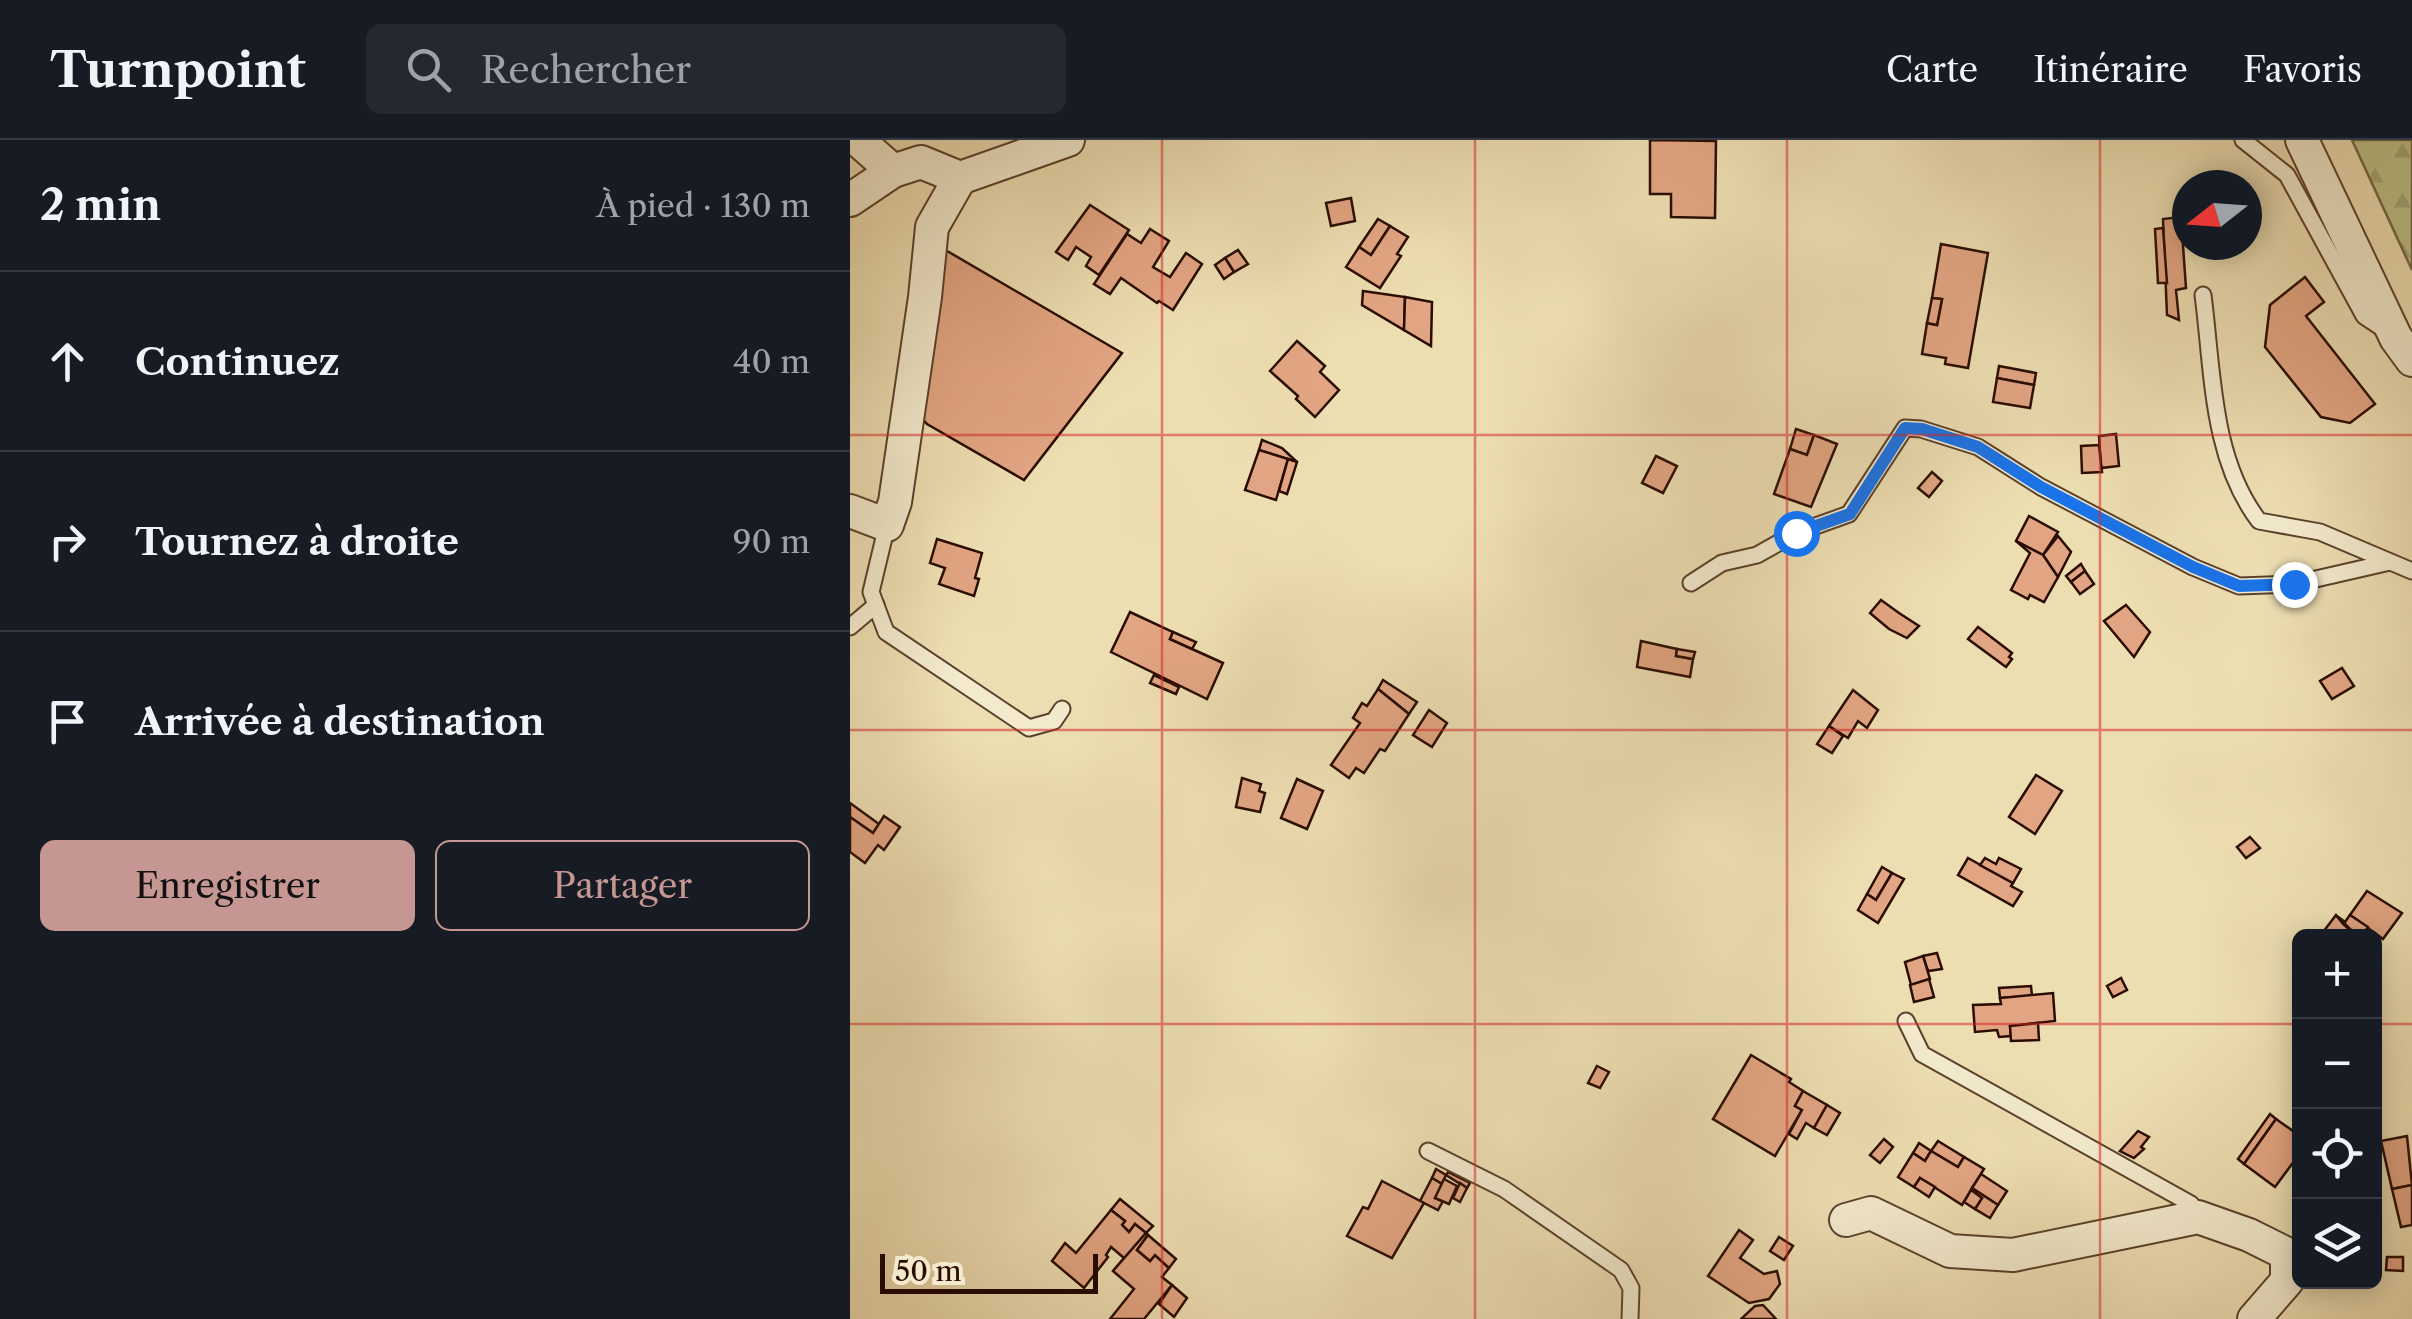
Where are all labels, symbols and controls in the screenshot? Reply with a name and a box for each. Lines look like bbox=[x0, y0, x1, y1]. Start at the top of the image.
search box bbox=[366, 24, 1066, 114]
text: Turnpoint bbox=[50, 40, 306, 99]
icon: search bbox=[401, 42, 456, 97]
text: Rechercher bbox=[481, 46, 691, 93]
text: Carte bbox=[1886, 48, 1978, 91]
text: Itinéraire bbox=[2033, 48, 2188, 91]
text: Favoris bbox=[2243, 48, 2362, 91]
north arrow bbox=[2172, 170, 2262, 260]
text: 2 min bbox=[40, 179, 161, 231]
text: À pied · 130 m bbox=[596, 186, 810, 225]
icon: ahead bbox=[40, 334, 95, 389]
text: Continuez bbox=[135, 338, 340, 385]
text: 40 m bbox=[733, 342, 810, 381]
route start bbox=[1774, 511, 1820, 557]
icon: right bbox=[40, 514, 95, 569]
text: Tournez à droite bbox=[135, 518, 459, 565]
text: 90 m bbox=[733, 522, 810, 561]
route end bbox=[2272, 562, 2318, 608]
icon: arrive bbox=[40, 694, 95, 749]
text: Arrivée à destination bbox=[135, 698, 545, 745]
button: Enregistrer bbox=[40, 840, 415, 931]
button: Partager bbox=[435, 840, 810, 931]
map controls bbox=[2292, 929, 2382, 1289]
button: + bbox=[2292, 929, 2382, 1019]
button: − bbox=[2292, 1019, 2382, 1109]
button: locate bbox=[2292, 1109, 2382, 1199]
button: layers bbox=[2292, 1199, 2382, 1289]
scale bar bbox=[880, 1249, 1098, 1294]
text: 50 m bbox=[895, 1254, 962, 1288]

